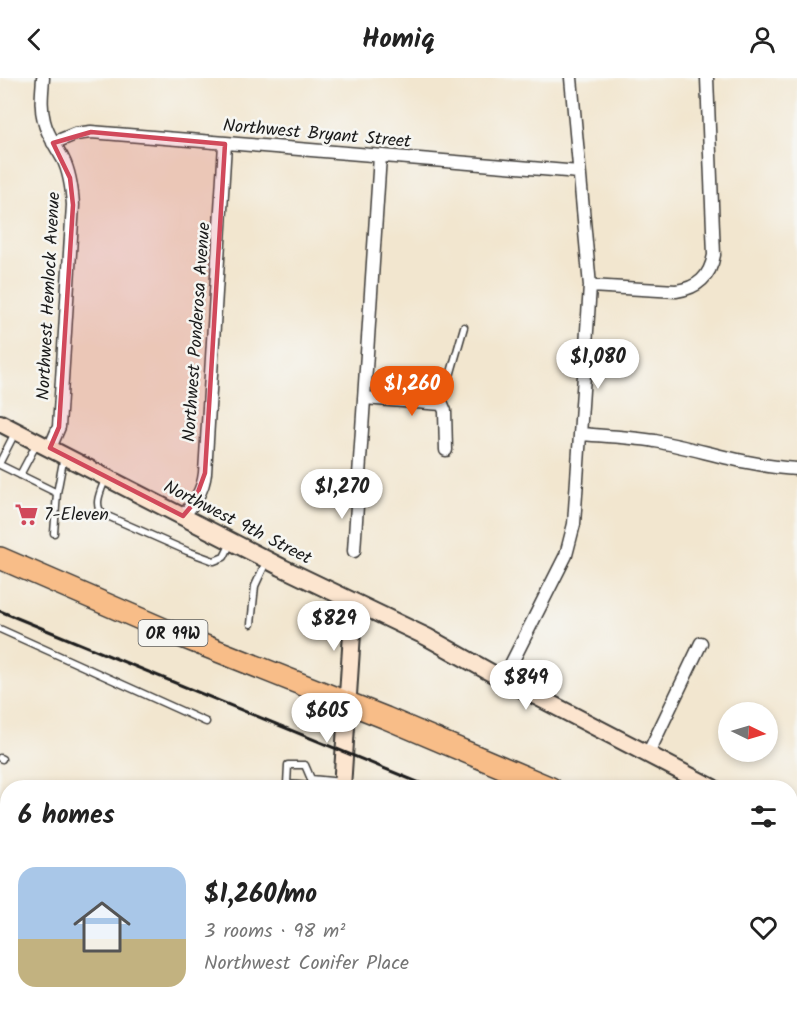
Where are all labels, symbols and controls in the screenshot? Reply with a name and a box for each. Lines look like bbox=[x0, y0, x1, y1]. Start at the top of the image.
text: Homiq bbox=[362, 18, 435, 61]
icon: back bbox=[18, 23, 51, 56]
icon: person bbox=[746, 23, 779, 56]
street label: Northwest Bryant Street bbox=[222, 112, 413, 157]
street label: Northwest Hemlock Avenue bbox=[30, 191, 69, 401]
street label: Northwest Ponderosa Avenue bbox=[175, 221, 220, 443]
pin: $1,080 bbox=[549, 339, 647, 390]
text: $1,080 bbox=[570, 342, 626, 374]
pin: $1,260 bbox=[363, 366, 461, 417]
text: $1,260 bbox=[384, 369, 440, 401]
pin: $1,270 bbox=[293, 469, 391, 520]
text: $1,270 bbox=[315, 472, 369, 504]
street label: Northwest 9th Street bbox=[158, 473, 318, 574]
supermarket icon: 7-Eleven bbox=[13, 501, 39, 527]
place label: 7-Eleven bbox=[44, 501, 109, 530]
pin: $829 bbox=[298, 601, 370, 652]
text: $829 bbox=[311, 604, 357, 636]
road number: OR 99W bbox=[138, 620, 207, 646]
pin: $849 bbox=[490, 660, 562, 711]
text: $849 bbox=[504, 663, 548, 695]
pin: $605 bbox=[291, 693, 363, 744]
text: $605 bbox=[305, 696, 349, 728]
north arrow bbox=[718, 702, 778, 762]
map controls bbox=[718, 702, 778, 762]
text: 6 homes bbox=[18, 795, 115, 837]
icon: filters bbox=[747, 800, 780, 833]
text: $1,260/mo bbox=[204, 874, 317, 916]
icon: home bbox=[66, 891, 138, 963]
icon: heart bbox=[747, 911, 780, 944]
text: 3 rooms · 98 m² bbox=[204, 916, 345, 948]
text: Northwest Conifer Place bbox=[204, 948, 409, 980]

